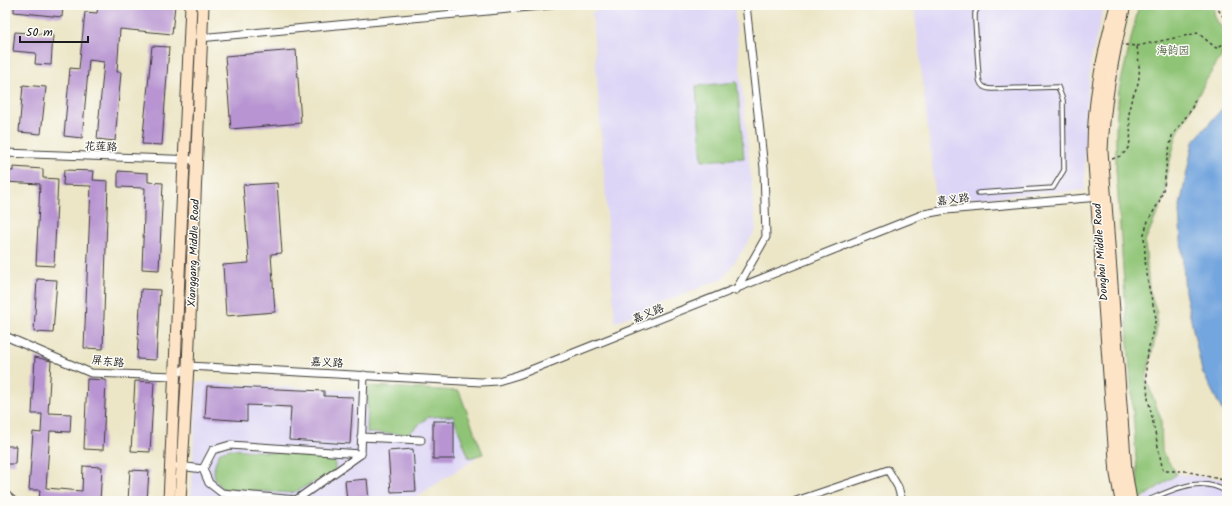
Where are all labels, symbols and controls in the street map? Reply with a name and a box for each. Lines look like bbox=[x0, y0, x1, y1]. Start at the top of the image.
scale bar bbox=[20, 18, 88, 44]
text: 50 m bbox=[26, 23, 53, 42]
park label: 海韵园 bbox=[1157, 42, 1190, 60]
street label: 花莲路 bbox=[84, 137, 118, 157]
street label: 嘉义路 bbox=[936, 189, 971, 211]
street label: Xianggang Middle Road bbox=[183, 198, 205, 307]
street label: Donghai Middle Road bbox=[1089, 202, 1113, 301]
street label: 嘉义路 bbox=[630, 299, 667, 328]
street label: 屏东路 bbox=[91, 351, 125, 373]
street label: 嘉义路 bbox=[310, 353, 344, 373]

